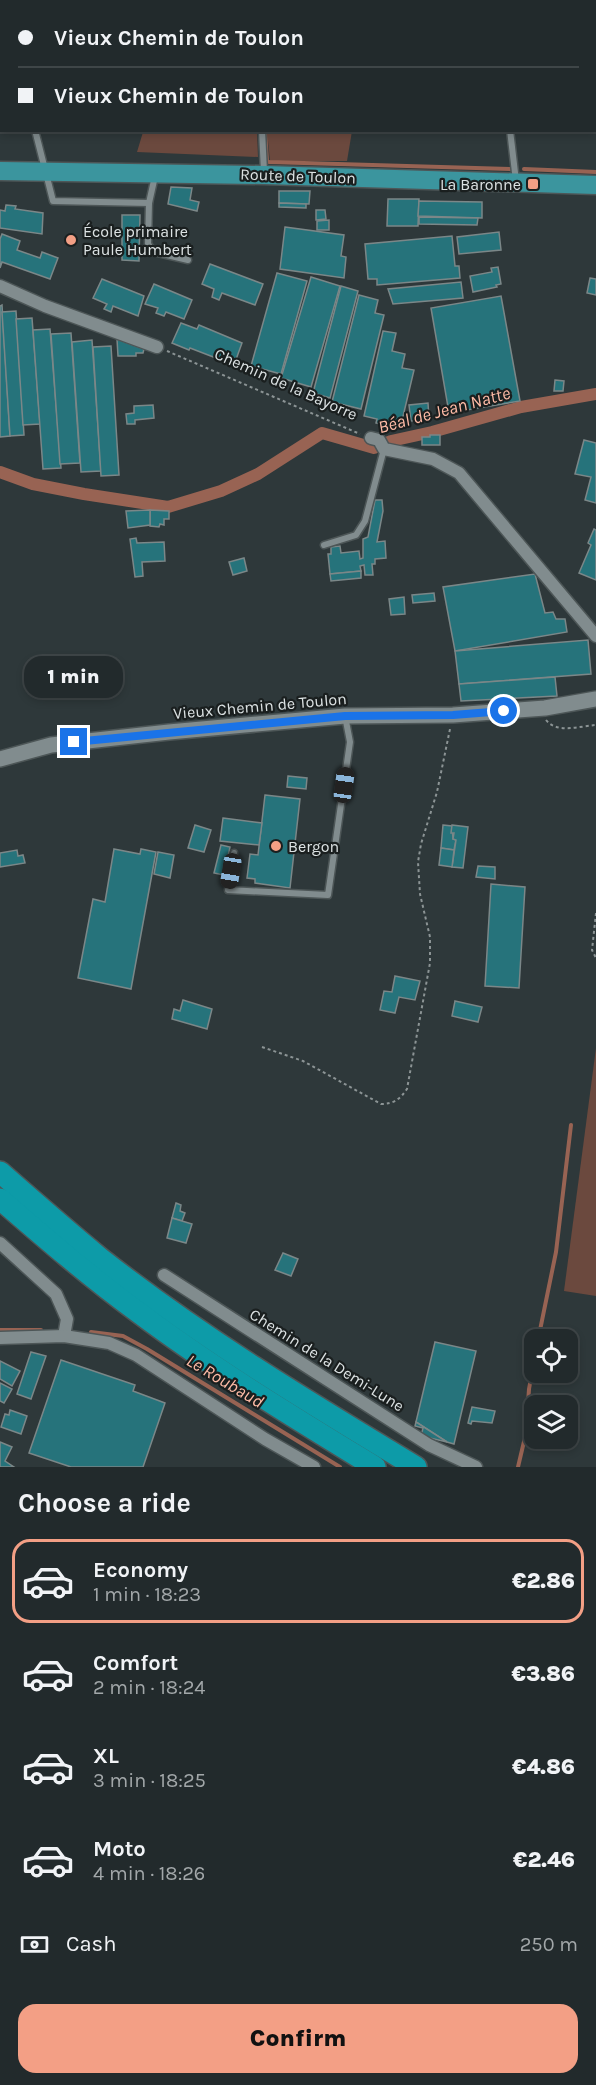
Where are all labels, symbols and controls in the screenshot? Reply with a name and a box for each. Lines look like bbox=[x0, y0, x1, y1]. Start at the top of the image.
text: Vieux Chemin de Toulon bbox=[54, 25, 304, 51]
text: Vieux Chemin de Toulon bbox=[54, 83, 304, 109]
street label: Route de Toulon bbox=[240, 164, 356, 188]
place label: La Baronne bbox=[440, 175, 521, 194]
marker: La Baronne bbox=[526, 177, 540, 191]
place label: École primaire Paule Humbert bbox=[83, 222, 192, 259]
marker: École primaire Paule Humbert bbox=[64, 233, 78, 247]
street label: Chemin de la Bayorre bbox=[212, 344, 360, 424]
water label: Béal de Jean Natte bbox=[376, 382, 512, 438]
callout: 1 min bbox=[25, 655, 124, 697]
text: 1 min bbox=[47, 665, 100, 688]
street label: Vieux Chemin de Toulon bbox=[172, 689, 348, 723]
route start bbox=[490, 697, 517, 724]
route end bbox=[60, 728, 87, 755]
car bbox=[333, 766, 355, 804]
place label: Bergon bbox=[288, 837, 339, 856]
marker: Bergon bbox=[269, 839, 283, 853]
car bbox=[219, 852, 243, 890]
street label: Chemin de la Demi-Lune bbox=[246, 1305, 408, 1415]
map controls bbox=[524, 1329, 578, 1449]
button: locate bbox=[524, 1329, 578, 1383]
water label: Le Roubaud bbox=[182, 1349, 268, 1413]
button: layers bbox=[524, 1395, 578, 1449]
text: Choose a ride bbox=[18, 1487, 191, 1519]
icon: car bbox=[21, 1554, 75, 1608]
text: Economy bbox=[93, 1557, 188, 1583]
text: €2.86 bbox=[512, 1568, 575, 1594]
text: 1 min · 18:23 bbox=[93, 1583, 201, 1606]
icon: car bbox=[21, 1647, 75, 1701]
text: Comfort bbox=[93, 1650, 178, 1676]
text: €3.86 bbox=[511, 1661, 575, 1687]
text: 2 min · 18:24 bbox=[93, 1676, 205, 1699]
icon: car bbox=[21, 1740, 75, 1794]
text: XL bbox=[93, 1743, 119, 1769]
text: €4.86 bbox=[512, 1754, 575, 1780]
text: 3 min · 18:25 bbox=[93, 1769, 206, 1792]
icon: car bbox=[21, 1833, 75, 1887]
text: Moto bbox=[93, 1836, 146, 1862]
text: €2.46 bbox=[513, 1847, 575, 1873]
text: 4 min · 18:26 bbox=[93, 1862, 205, 1885]
icon: cash bbox=[18, 1928, 51, 1961]
text: Cash bbox=[66, 1931, 116, 1957]
text: 250 m bbox=[520, 1933, 578, 1956]
button: Confirm bbox=[18, 2004, 578, 2073]

